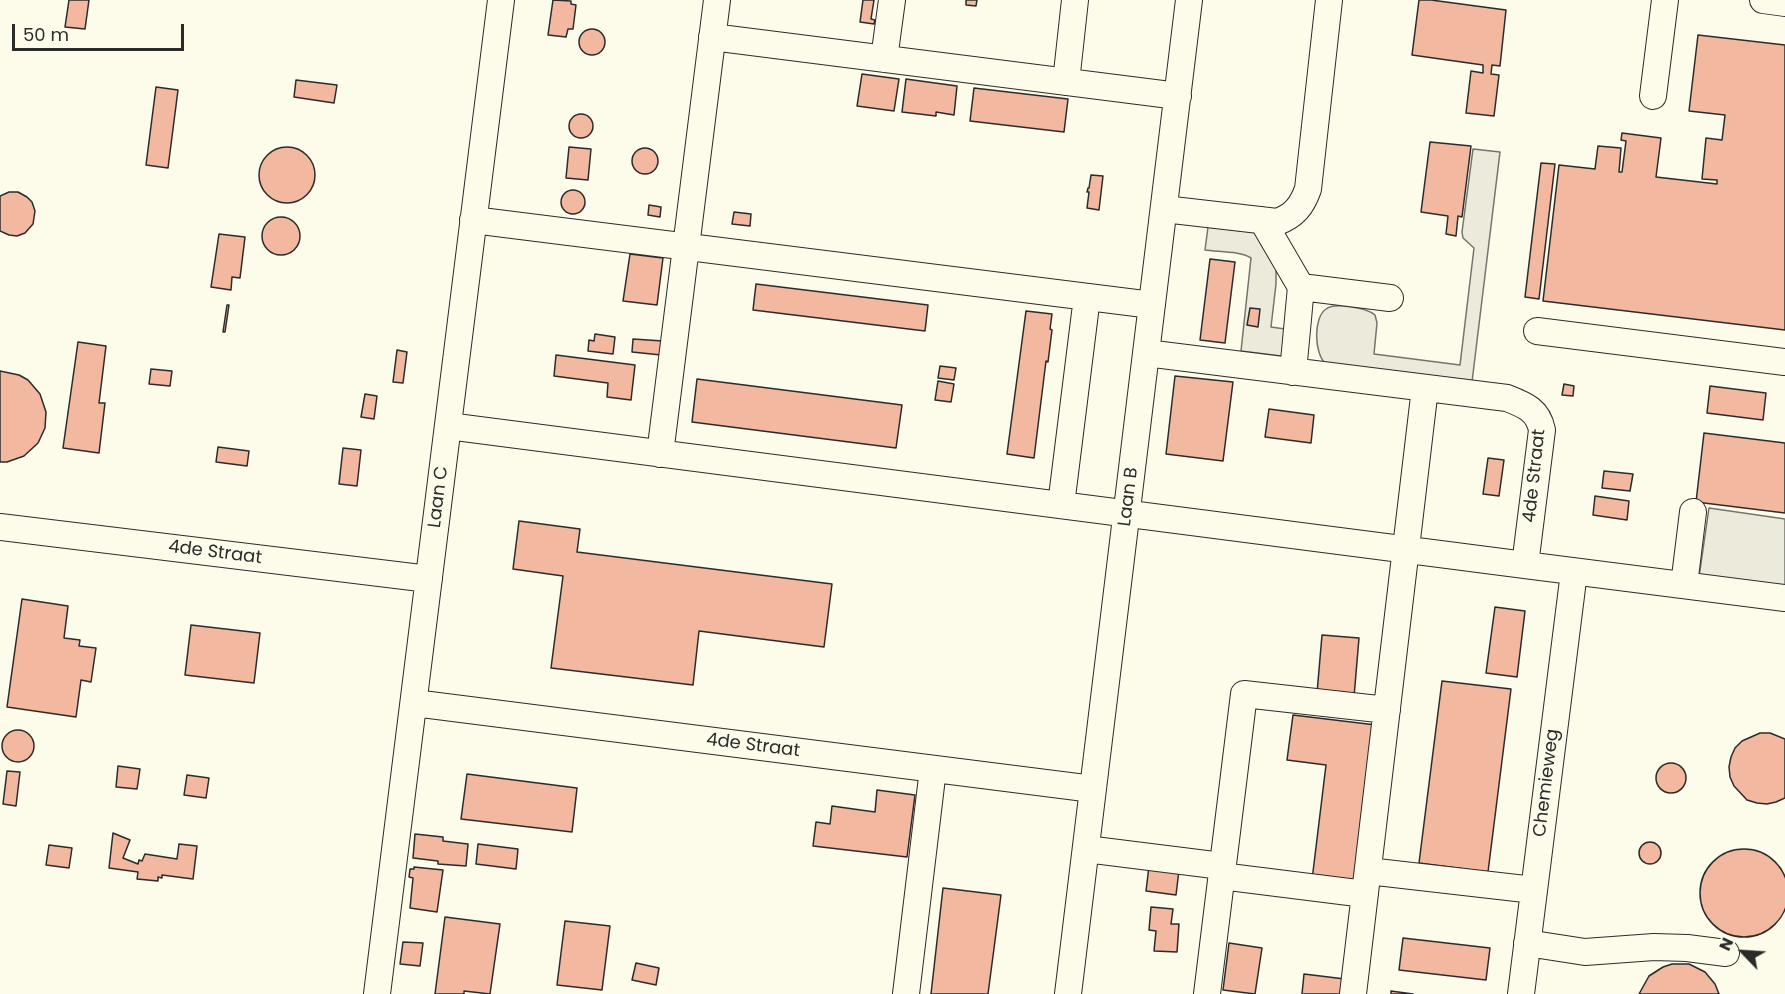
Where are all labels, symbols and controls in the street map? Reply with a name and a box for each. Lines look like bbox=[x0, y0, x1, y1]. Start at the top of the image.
scale bar bbox=[15, 12, 188, 50]
text: 50 m bbox=[23, 22, 69, 47]
street label: 4de Straat bbox=[1519, 428, 1551, 524]
street label: Laan C bbox=[424, 465, 454, 529]
street label: Laan B bbox=[1115, 466, 1143, 528]
street label: 4de Straat bbox=[167, 537, 263, 569]
street label: Chemieweg bbox=[1530, 728, 1564, 838]
street label: 4de Straat bbox=[705, 730, 801, 762]
north arrow bbox=[1713, 922, 1773, 982]
text: N bbox=[1713, 934, 1739, 955]

